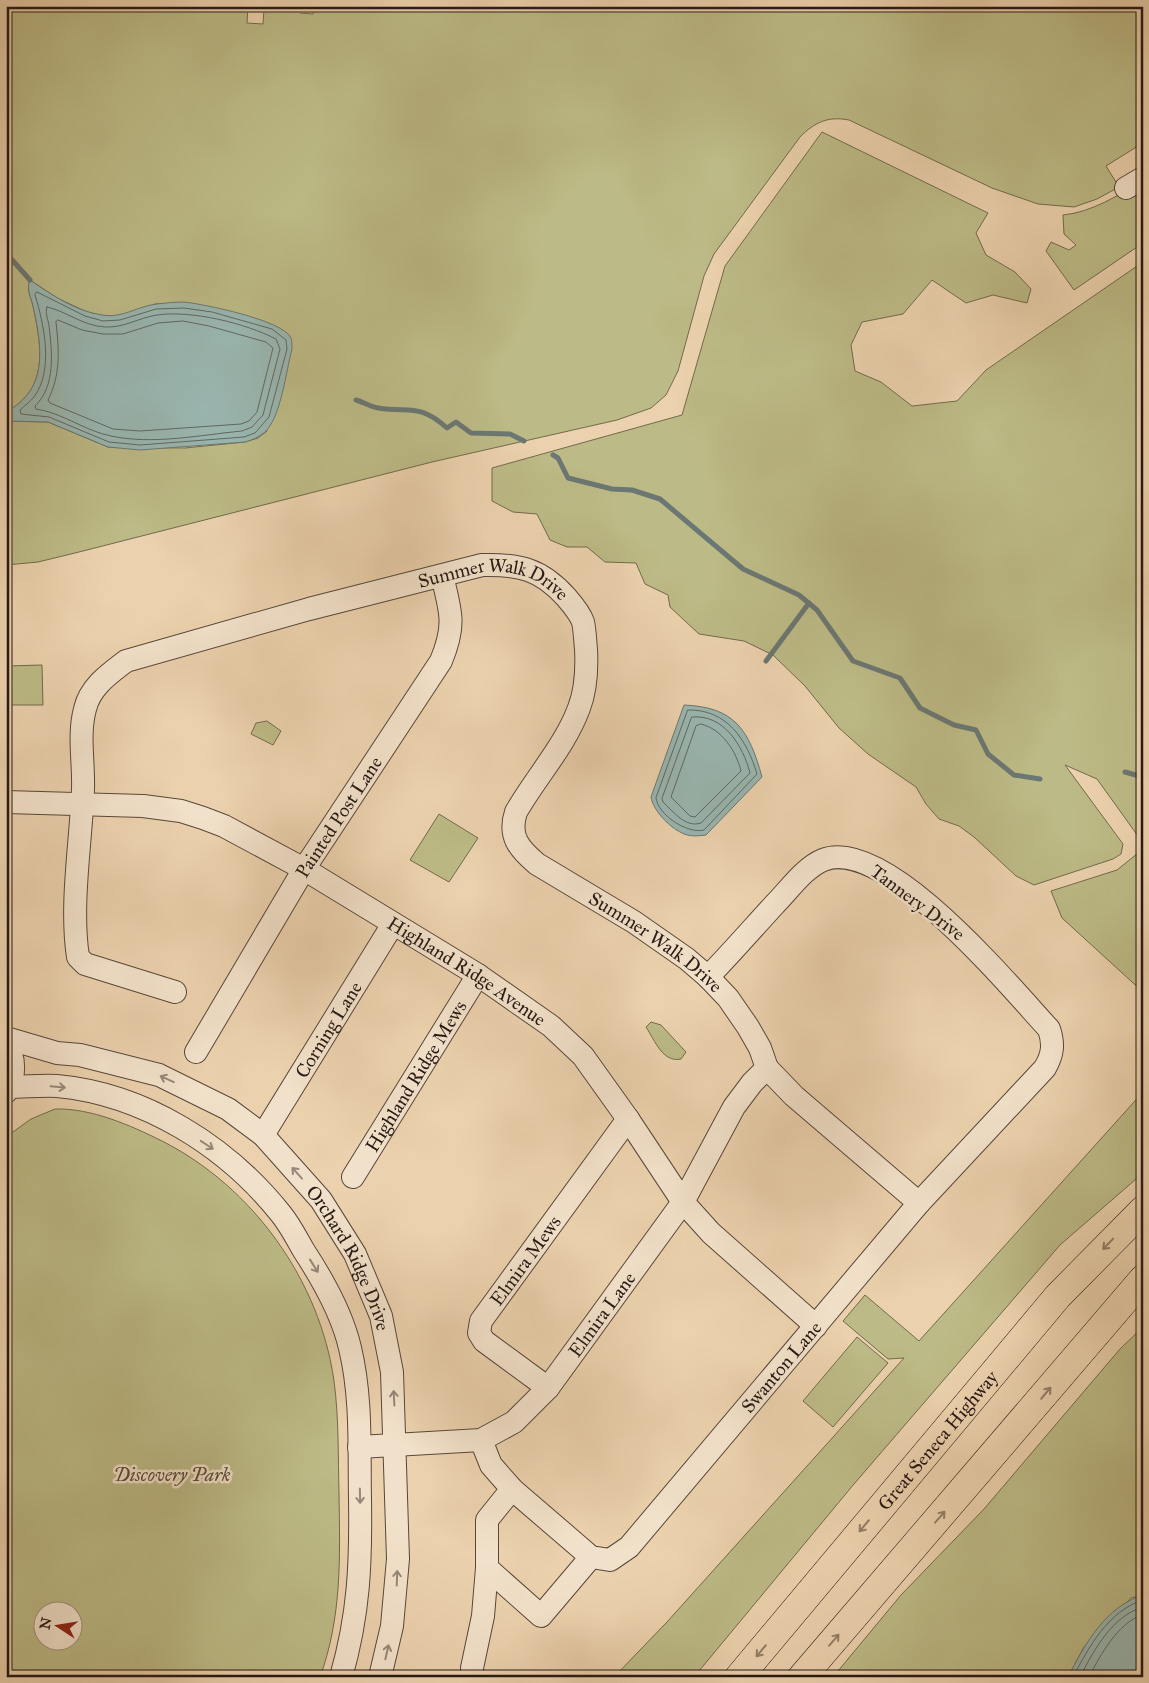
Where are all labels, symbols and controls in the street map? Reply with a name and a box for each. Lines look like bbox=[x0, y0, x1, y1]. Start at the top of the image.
street label: Summer Walk Drive bbox=[416, 554, 574, 605]
street label: Painted Post Lane bbox=[291, 752, 387, 882]
street label: Tannery Drive bbox=[866, 859, 970, 945]
street label: Summer Walk Drive bbox=[585, 887, 727, 997]
street label: Highland Ridge Avenue bbox=[383, 912, 550, 1031]
street label: Corning Lane bbox=[290, 977, 367, 1082]
street label: Highland Ridge Mews bbox=[361, 996, 472, 1156]
one-way arrow bbox=[160, 1074, 175, 1083]
one-way arrow bbox=[50, 1082, 66, 1092]
one-way arrow bbox=[200, 1140, 214, 1150]
one-way arrow bbox=[291, 1167, 303, 1180]
street label: Orchard Ridge Drive bbox=[301, 1181, 395, 1333]
street label: Elmira Mews bbox=[485, 1211, 566, 1310]
one-way arrow bbox=[1102, 1238, 1114, 1251]
one-way arrow bbox=[309, 1258, 319, 1272]
street label: Elmira Lane bbox=[563, 1267, 641, 1362]
street label: Swanton Lane bbox=[736, 1317, 826, 1418]
street label: Great Seneca Highway bbox=[873, 1365, 1003, 1515]
one-way arrow bbox=[1040, 1387, 1051, 1400]
one-way arrow bbox=[389, 1390, 398, 1406]
park label: Discovery Park bbox=[113, 1463, 231, 1486]
one-way arrow bbox=[355, 1488, 365, 1504]
one-way arrow bbox=[935, 1510, 946, 1523]
one-way arrow bbox=[859, 1519, 870, 1532]
one-way arrow bbox=[393, 1570, 402, 1586]
north arrow bbox=[32, 1600, 82, 1650]
text: N bbox=[36, 1616, 55, 1631]
one-way arrow bbox=[829, 1633, 840, 1646]
one-way arrow bbox=[383, 1644, 392, 1660]
one-way arrow bbox=[755, 1644, 766, 1657]

